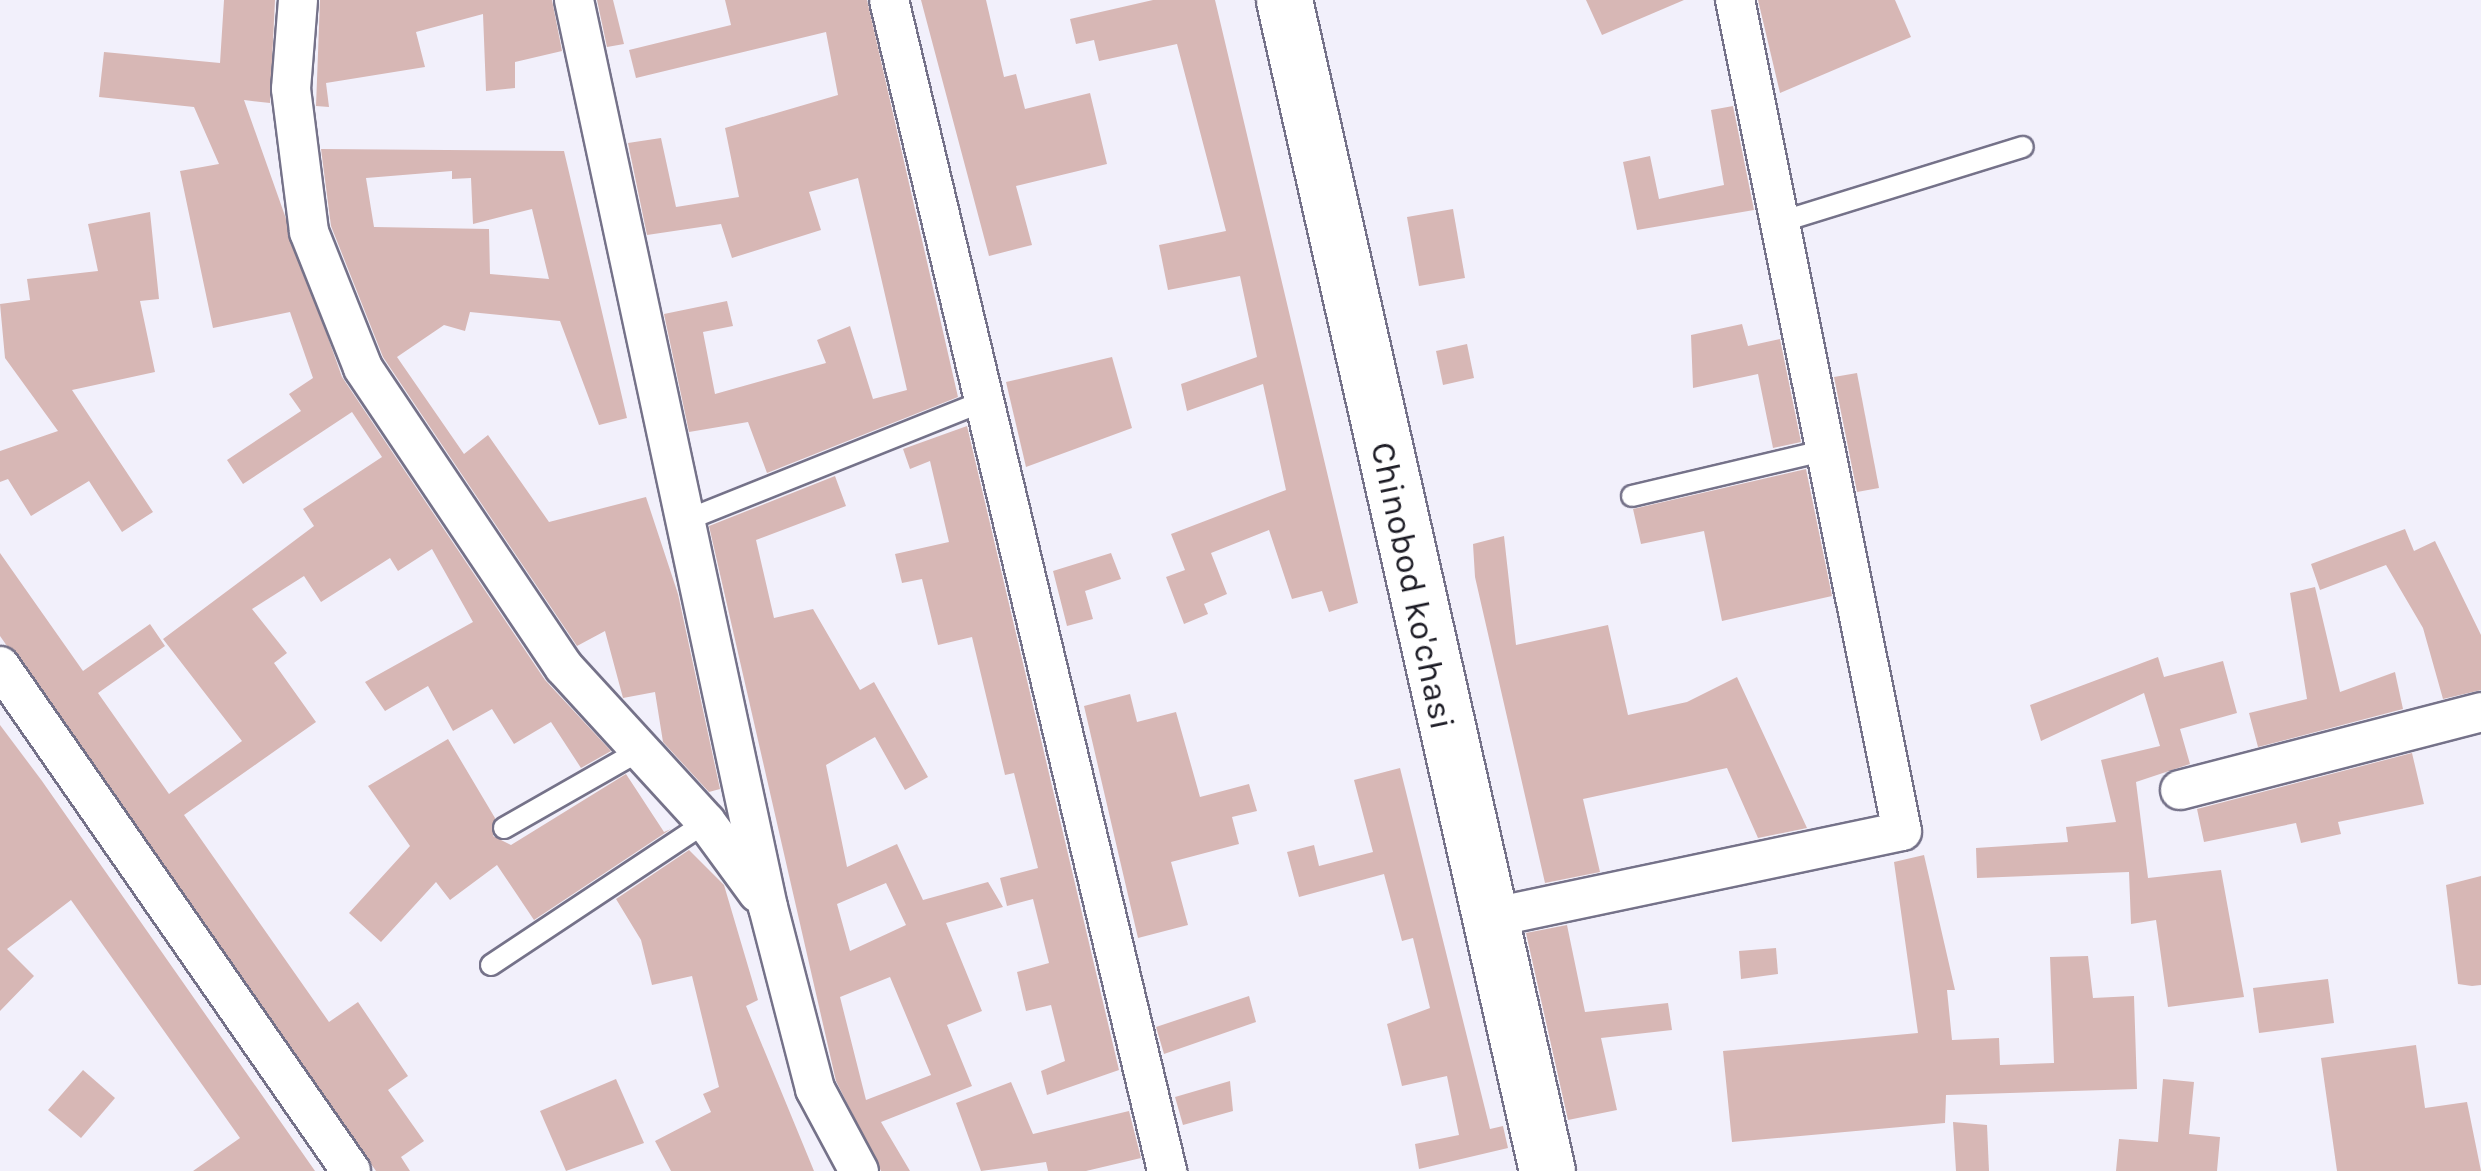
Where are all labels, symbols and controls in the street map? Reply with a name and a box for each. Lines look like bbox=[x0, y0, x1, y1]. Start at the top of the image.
street label: Chinobod ko'chasi bbox=[1361, 438, 1463, 734]

